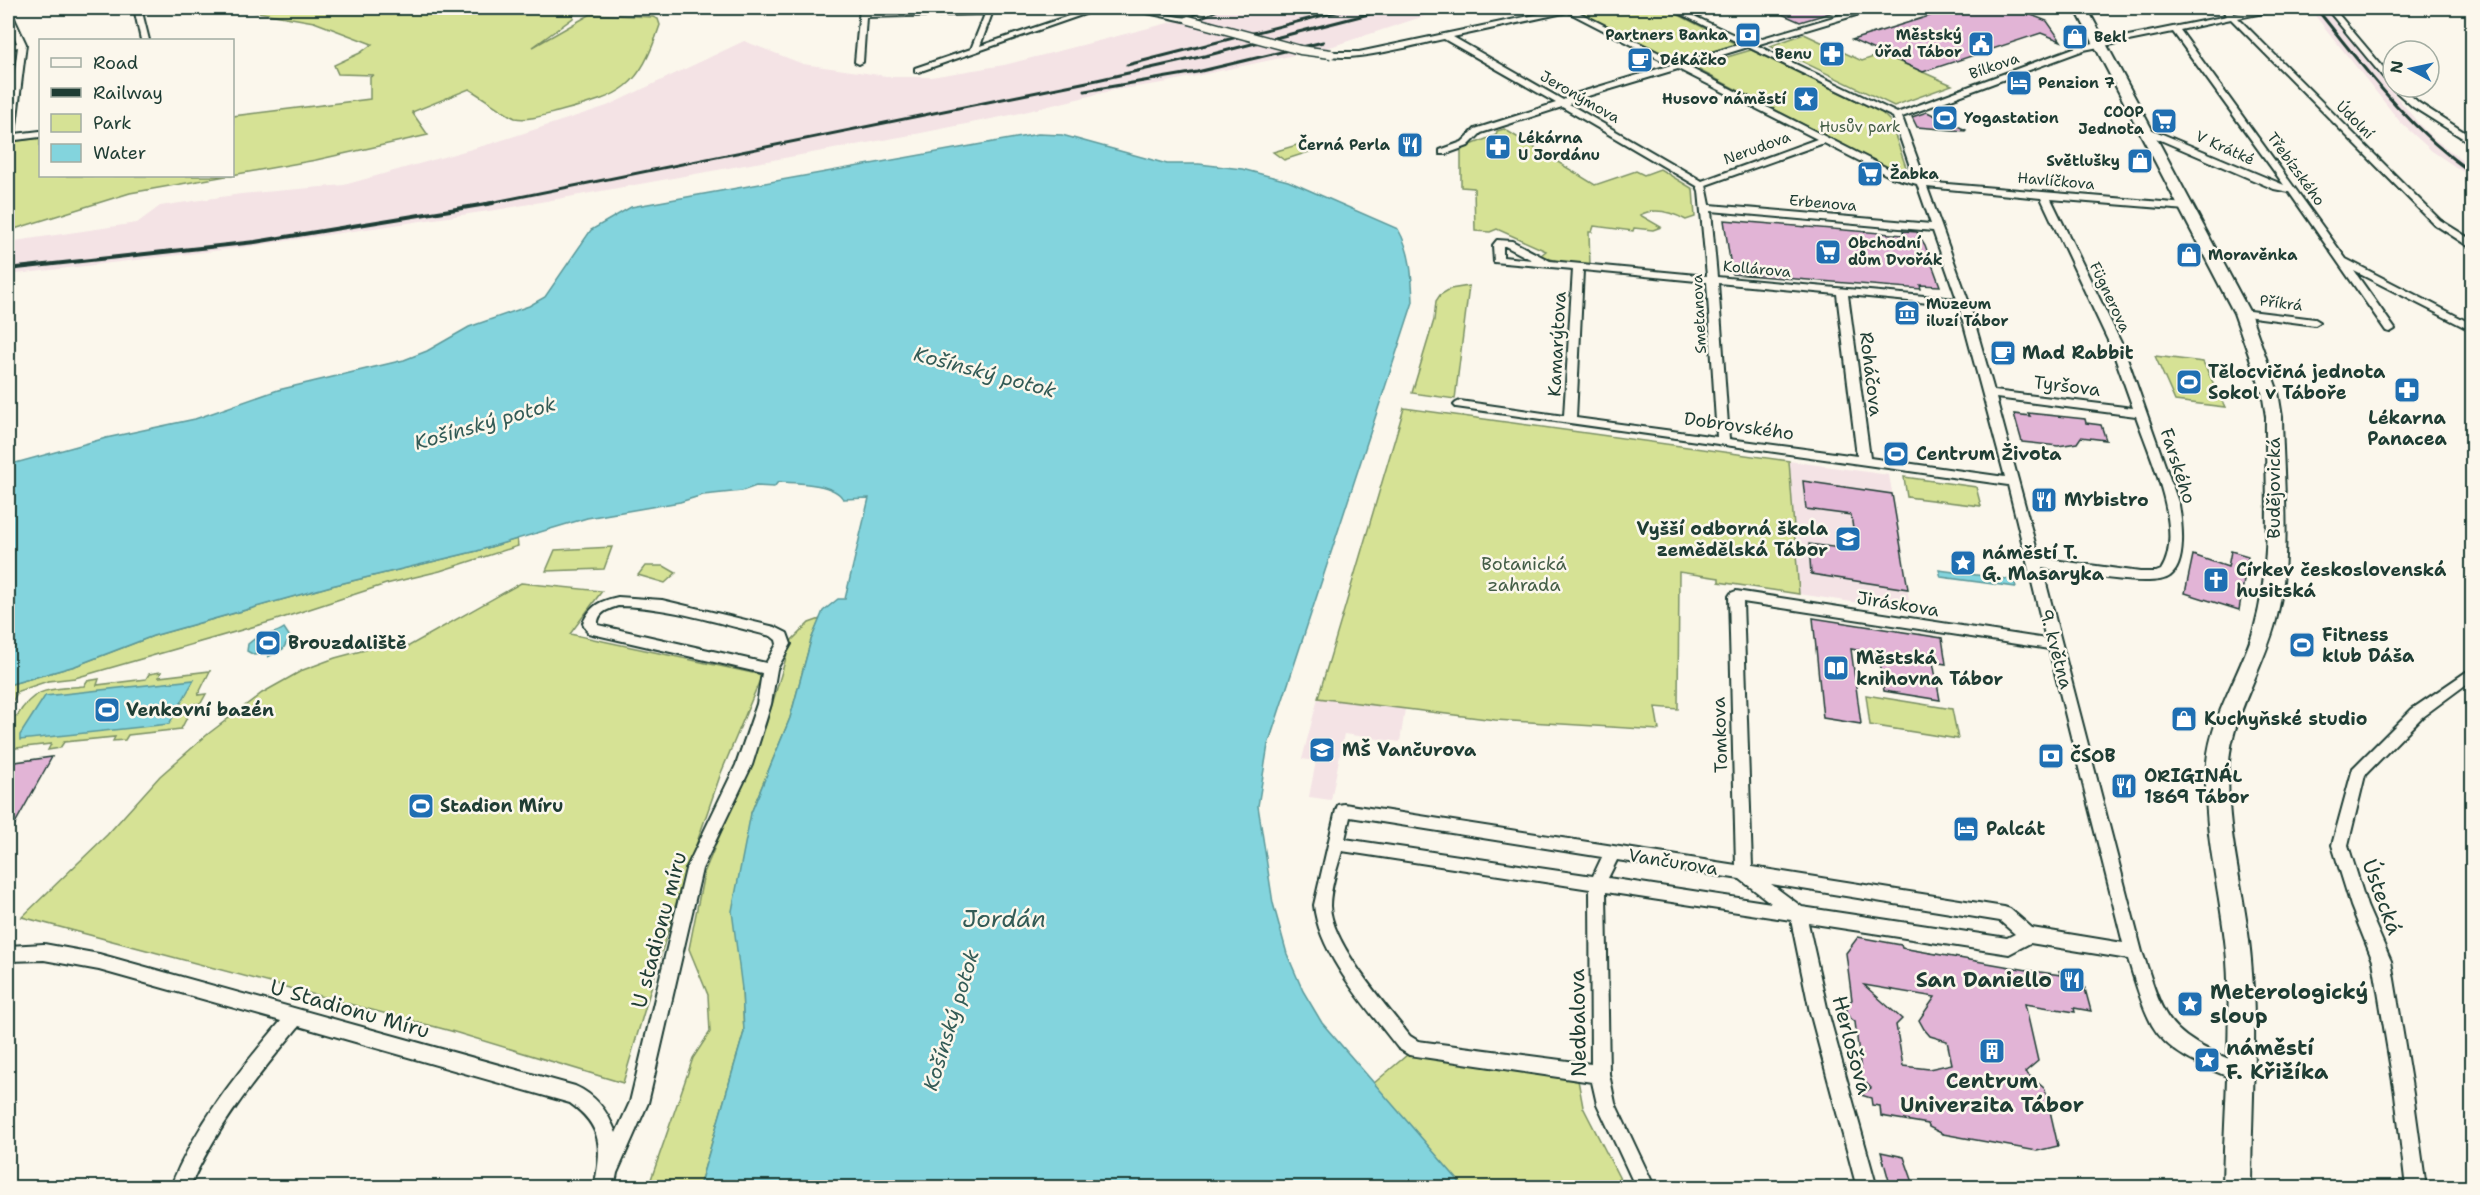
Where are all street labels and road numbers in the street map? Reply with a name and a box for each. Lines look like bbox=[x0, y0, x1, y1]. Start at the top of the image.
street label: Bílkova bbox=[1966, 48, 2022, 84]
street label: Jeronýmova bbox=[1537, 66, 1624, 128]
street label: Údolní bbox=[2332, 96, 2380, 144]
street label: Nerudova bbox=[1721, 126, 1794, 169]
street label: V Krátké bbox=[2192, 126, 2258, 170]
street label: Třebízského bbox=[2262, 128, 2330, 210]
street label: Havlíčkova bbox=[2016, 168, 2096, 194]
street label: Erbenova bbox=[1788, 190, 1858, 216]
street label: Kollárova bbox=[1722, 256, 1793, 282]
street label: Fügnerova bbox=[2085, 259, 2135, 336]
street label: Smetanova bbox=[1687, 273, 1711, 354]
street label: Příkrá bbox=[2258, 290, 2304, 316]
street label: Kamarýtova bbox=[1542, 291, 1572, 397]
street label: Roháčova bbox=[1854, 331, 1888, 417]
street label: Tyršova bbox=[2032, 370, 2102, 402]
street label: Dobrovského bbox=[1682, 406, 1796, 446]
street label: Farského bbox=[2155, 425, 2201, 507]
street label: Budějovická bbox=[2262, 437, 2286, 539]
street label: Jiráskova bbox=[1855, 586, 1941, 622]
street label: 9. května bbox=[2034, 606, 2078, 692]
street label: Tomkova bbox=[1707, 697, 1733, 773]
street label: Vančurova bbox=[1626, 843, 1720, 881]
street label: U stadionu míru bbox=[625, 849, 693, 1011]
street label: Ústecká bbox=[2355, 855, 2410, 939]
street label: Nedbalova bbox=[1563, 969, 1593, 1077]
street label: U Stadionu Míru bbox=[267, 973, 433, 1045]
street label: Herlošova bbox=[1825, 993, 1879, 1097]

